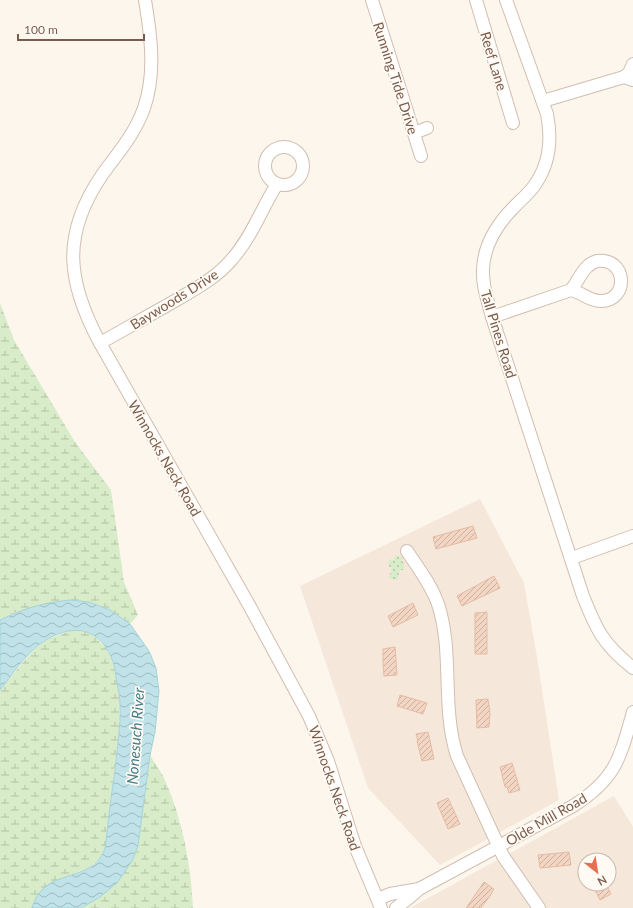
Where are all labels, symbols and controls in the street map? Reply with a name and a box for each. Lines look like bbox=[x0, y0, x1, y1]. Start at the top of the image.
scale bar bbox=[18, 16, 144, 42]
street label: Running Tide Drive bbox=[370, 20, 422, 136]
text: 100 m bbox=[24, 22, 58, 37]
street label: Reef Lane bbox=[477, 30, 511, 92]
street label: Baywoods Drive bbox=[127, 265, 221, 333]
street label: Tall Pines Road bbox=[478, 288, 520, 380]
street label: Winnocks Neck Road bbox=[125, 397, 205, 519]
water label: Nonesuch River bbox=[123, 686, 147, 785]
street label: Winnocks Neck Road bbox=[306, 723, 364, 853]
street label: Olde Mill Road bbox=[502, 789, 590, 849]
north arrow bbox=[577, 852, 617, 892]
text: N bbox=[595, 873, 609, 889]

